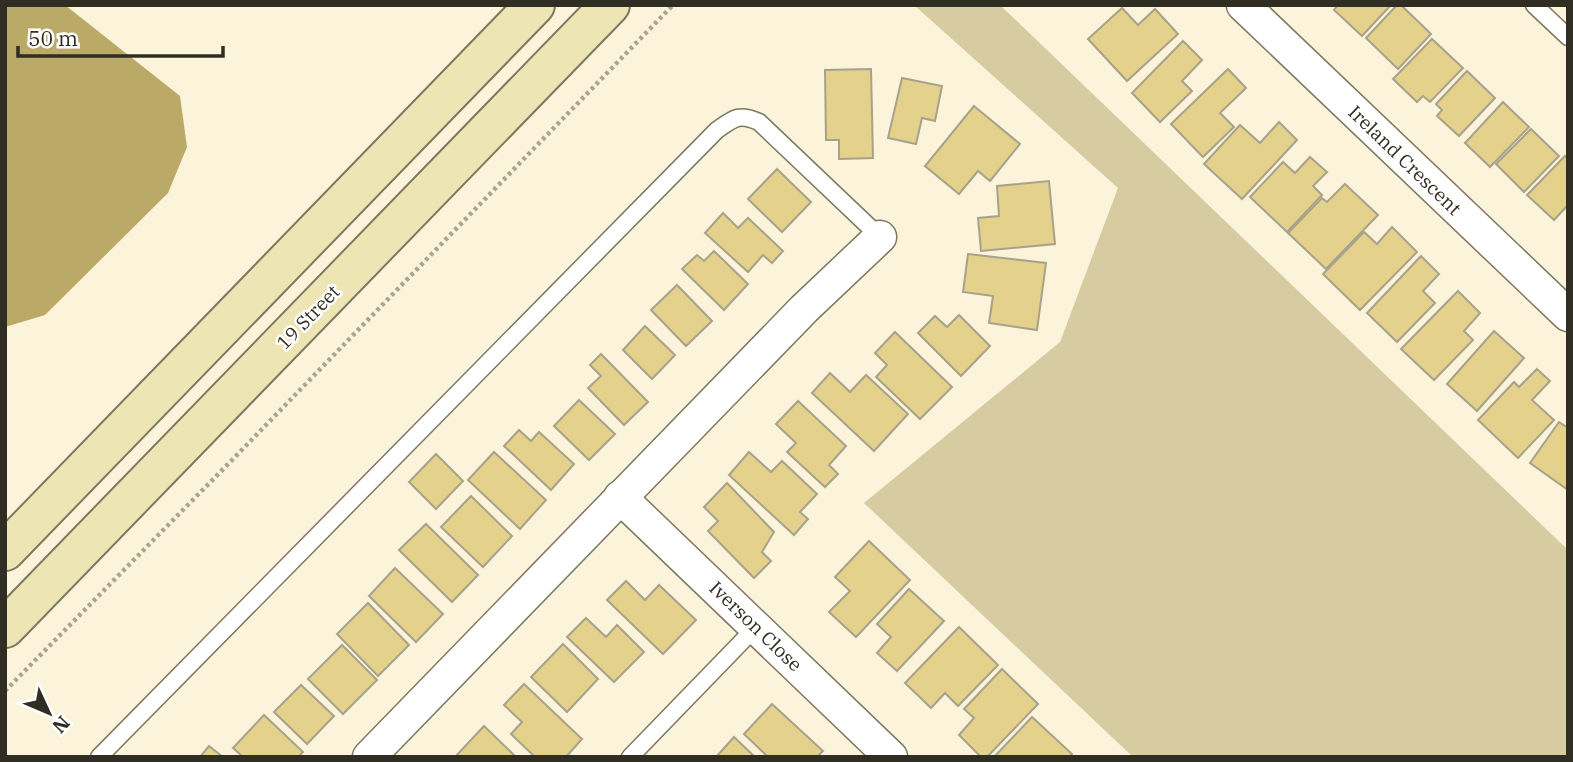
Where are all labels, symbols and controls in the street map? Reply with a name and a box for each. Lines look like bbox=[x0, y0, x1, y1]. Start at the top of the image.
scale bar bbox=[18, 14, 222, 58]
text: 50 m bbox=[28, 24, 78, 52]
street label: Ireland Crescent bbox=[1343, 100, 1467, 220]
street label: 19 Street bbox=[271, 279, 345, 354]
street label: Iverson Close bbox=[705, 576, 807, 676]
north arrow bbox=[14, 678, 84, 748]
text: N bbox=[47, 711, 75, 739]

